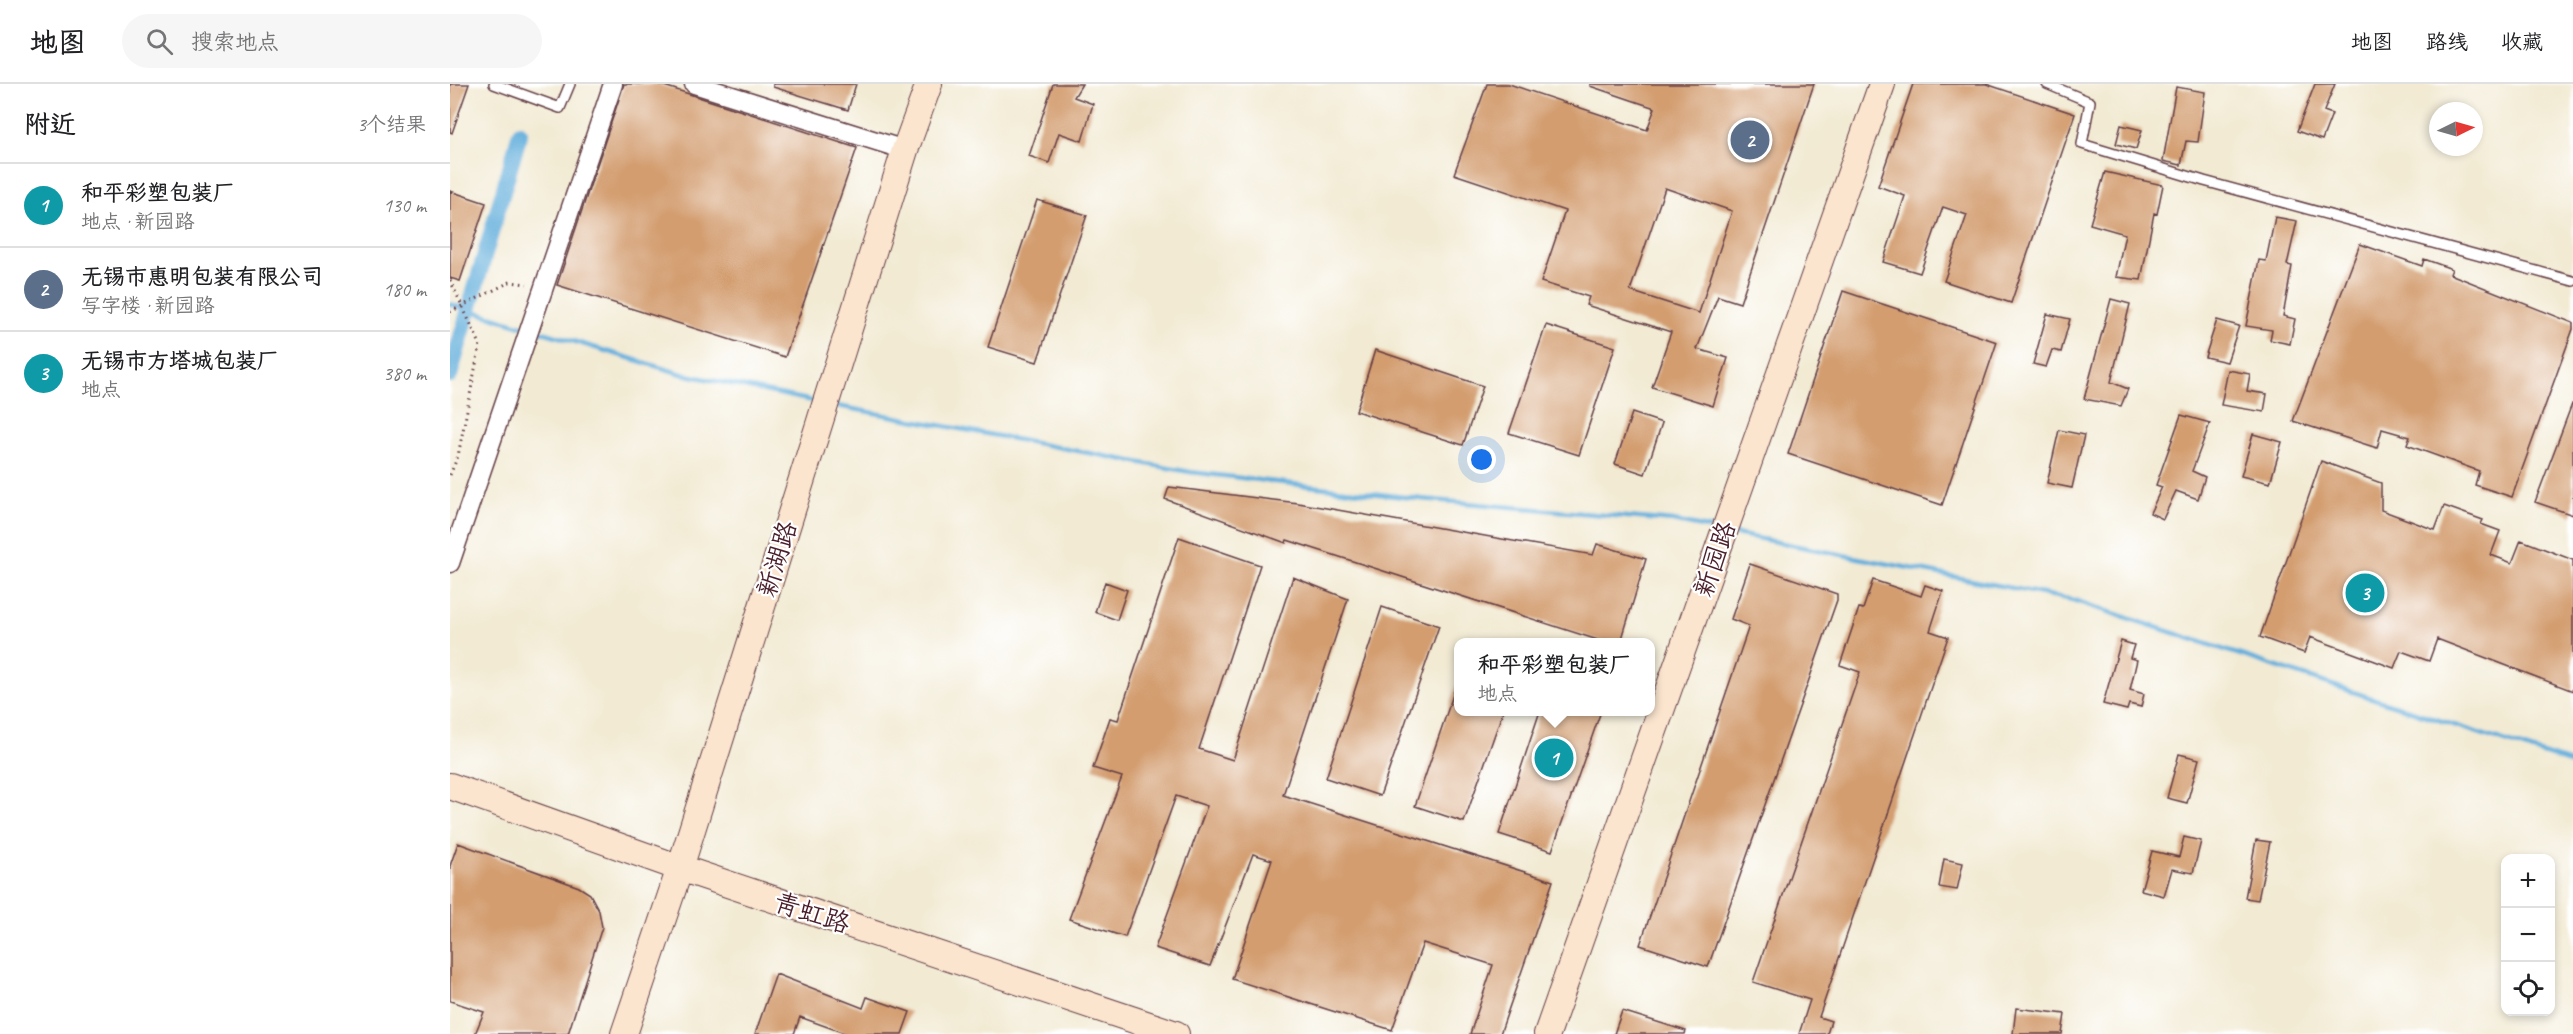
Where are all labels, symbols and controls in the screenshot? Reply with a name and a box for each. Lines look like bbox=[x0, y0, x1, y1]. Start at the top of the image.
search box bbox=[122, 14, 542, 68]
text: 地图 bbox=[30, 25, 86, 60]
icon: search bbox=[143, 25, 176, 58]
text: 搜索地点 bbox=[191, 28, 279, 56]
text: 地图 bbox=[2351, 29, 2393, 55]
text: 路线 bbox=[2426, 29, 2468, 55]
text: 收藏 bbox=[2501, 29, 2543, 55]
north arrow bbox=[2429, 102, 2483, 156]
text: 附近 bbox=[24, 108, 76, 141]
text: 3个结果 bbox=[357, 112, 426, 137]
pin: 2 bbox=[1730, 118, 1770, 162]
text: 和平彩塑包装厂 bbox=[81, 179, 235, 207]
text: 1 bbox=[39, 193, 48, 218]
text: 130 m bbox=[383, 193, 426, 218]
text: 地点 · 新园路 bbox=[81, 209, 194, 234]
text: 无锡市惠明包装有限公司 bbox=[81, 263, 323, 291]
text: 2 bbox=[39, 277, 48, 302]
text: 180 m bbox=[383, 277, 426, 302]
text: 写字楼 · 新园路 bbox=[81, 293, 214, 318]
text: 无锡市方塔城包装厂 bbox=[81, 347, 279, 375]
text: 3 bbox=[39, 361, 48, 386]
text: 380 m bbox=[383, 361, 426, 386]
text: 地点 bbox=[81, 377, 121, 402]
your location bbox=[1467, 445, 1496, 474]
street label: 新湖路 bbox=[750, 517, 804, 601]
street label: 新园路 bbox=[1687, 517, 1743, 601]
pin: 3 bbox=[2346, 570, 2384, 616]
popup bbox=[1454, 638, 1655, 716]
text: 和平彩塑包装厂 bbox=[1477, 651, 1632, 679]
text: 地点 bbox=[1477, 681, 1517, 706]
pin: 1 bbox=[1534, 736, 1574, 780]
map controls bbox=[2501, 854, 2555, 1016]
button: + bbox=[2501, 854, 2555, 908]
street label: 青虹路 bbox=[770, 885, 854, 941]
button: − bbox=[2501, 908, 2555, 962]
button: locate bbox=[2501, 962, 2555, 1016]

